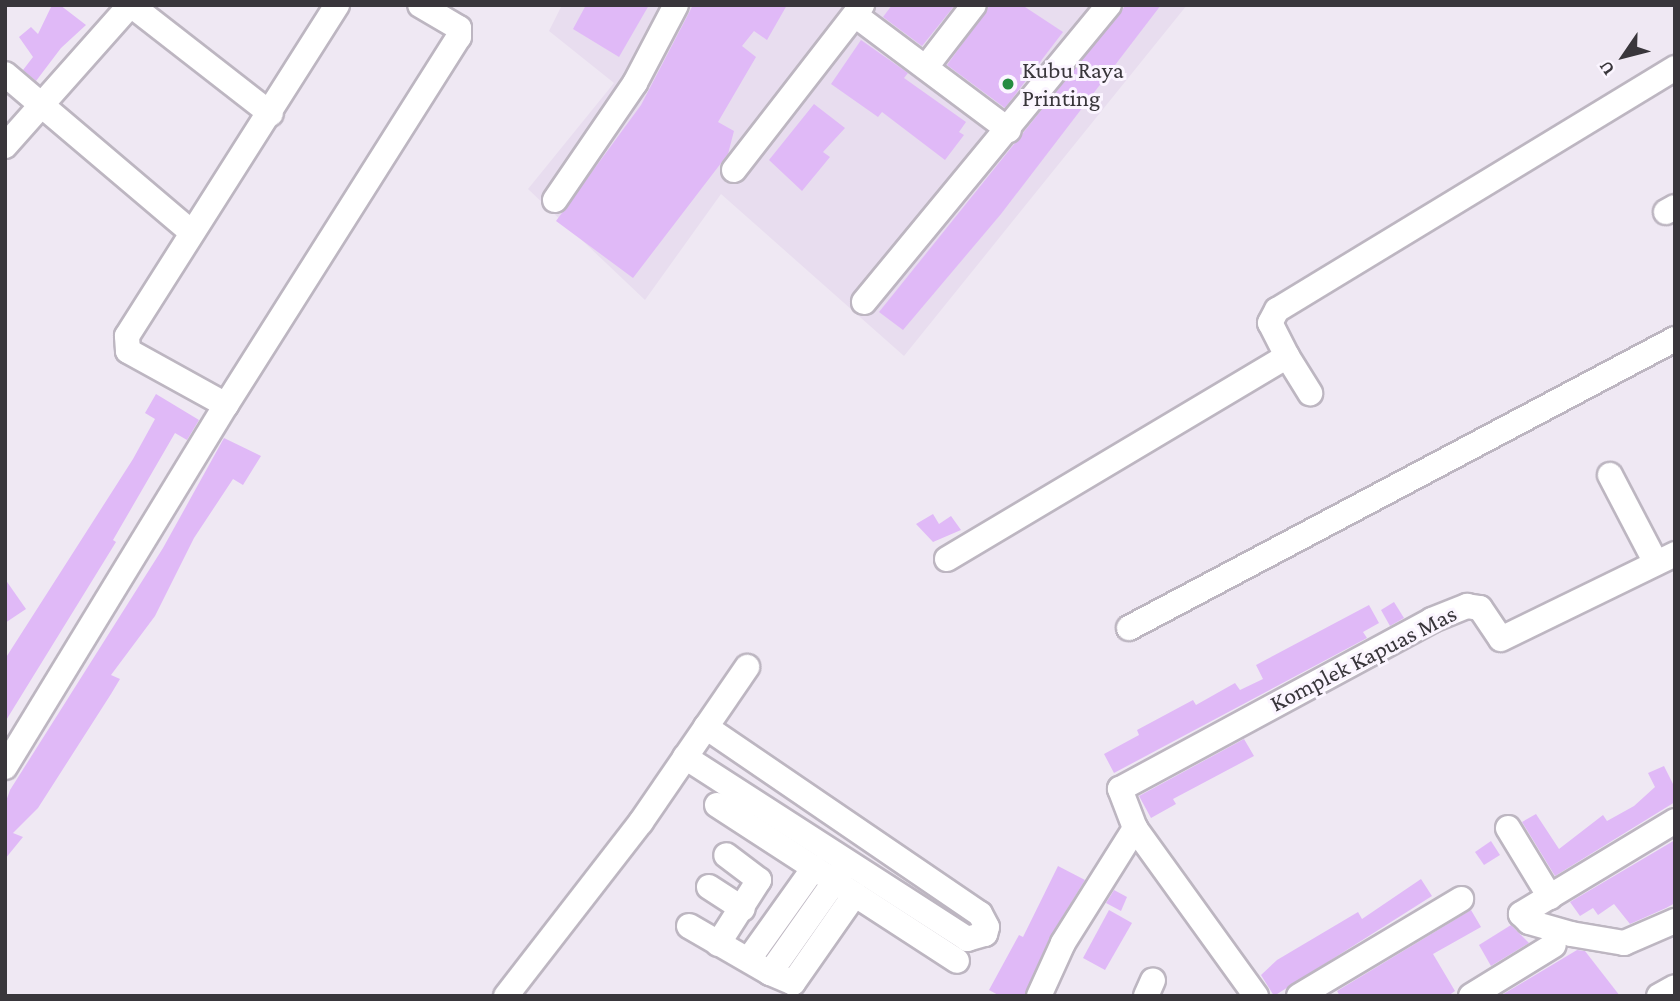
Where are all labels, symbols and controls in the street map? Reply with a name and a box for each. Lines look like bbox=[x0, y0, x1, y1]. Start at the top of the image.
north arrow bbox=[1589, 21, 1659, 91]
place label: Kubu Raya Printing bbox=[1022, 56, 1124, 112]
text: U bbox=[1594, 57, 1619, 80]
marker: Kubu Raya Printing bbox=[1000, 76, 1016, 92]
street label: Komplek Kapuas Mas bbox=[1265, 599, 1461, 717]

